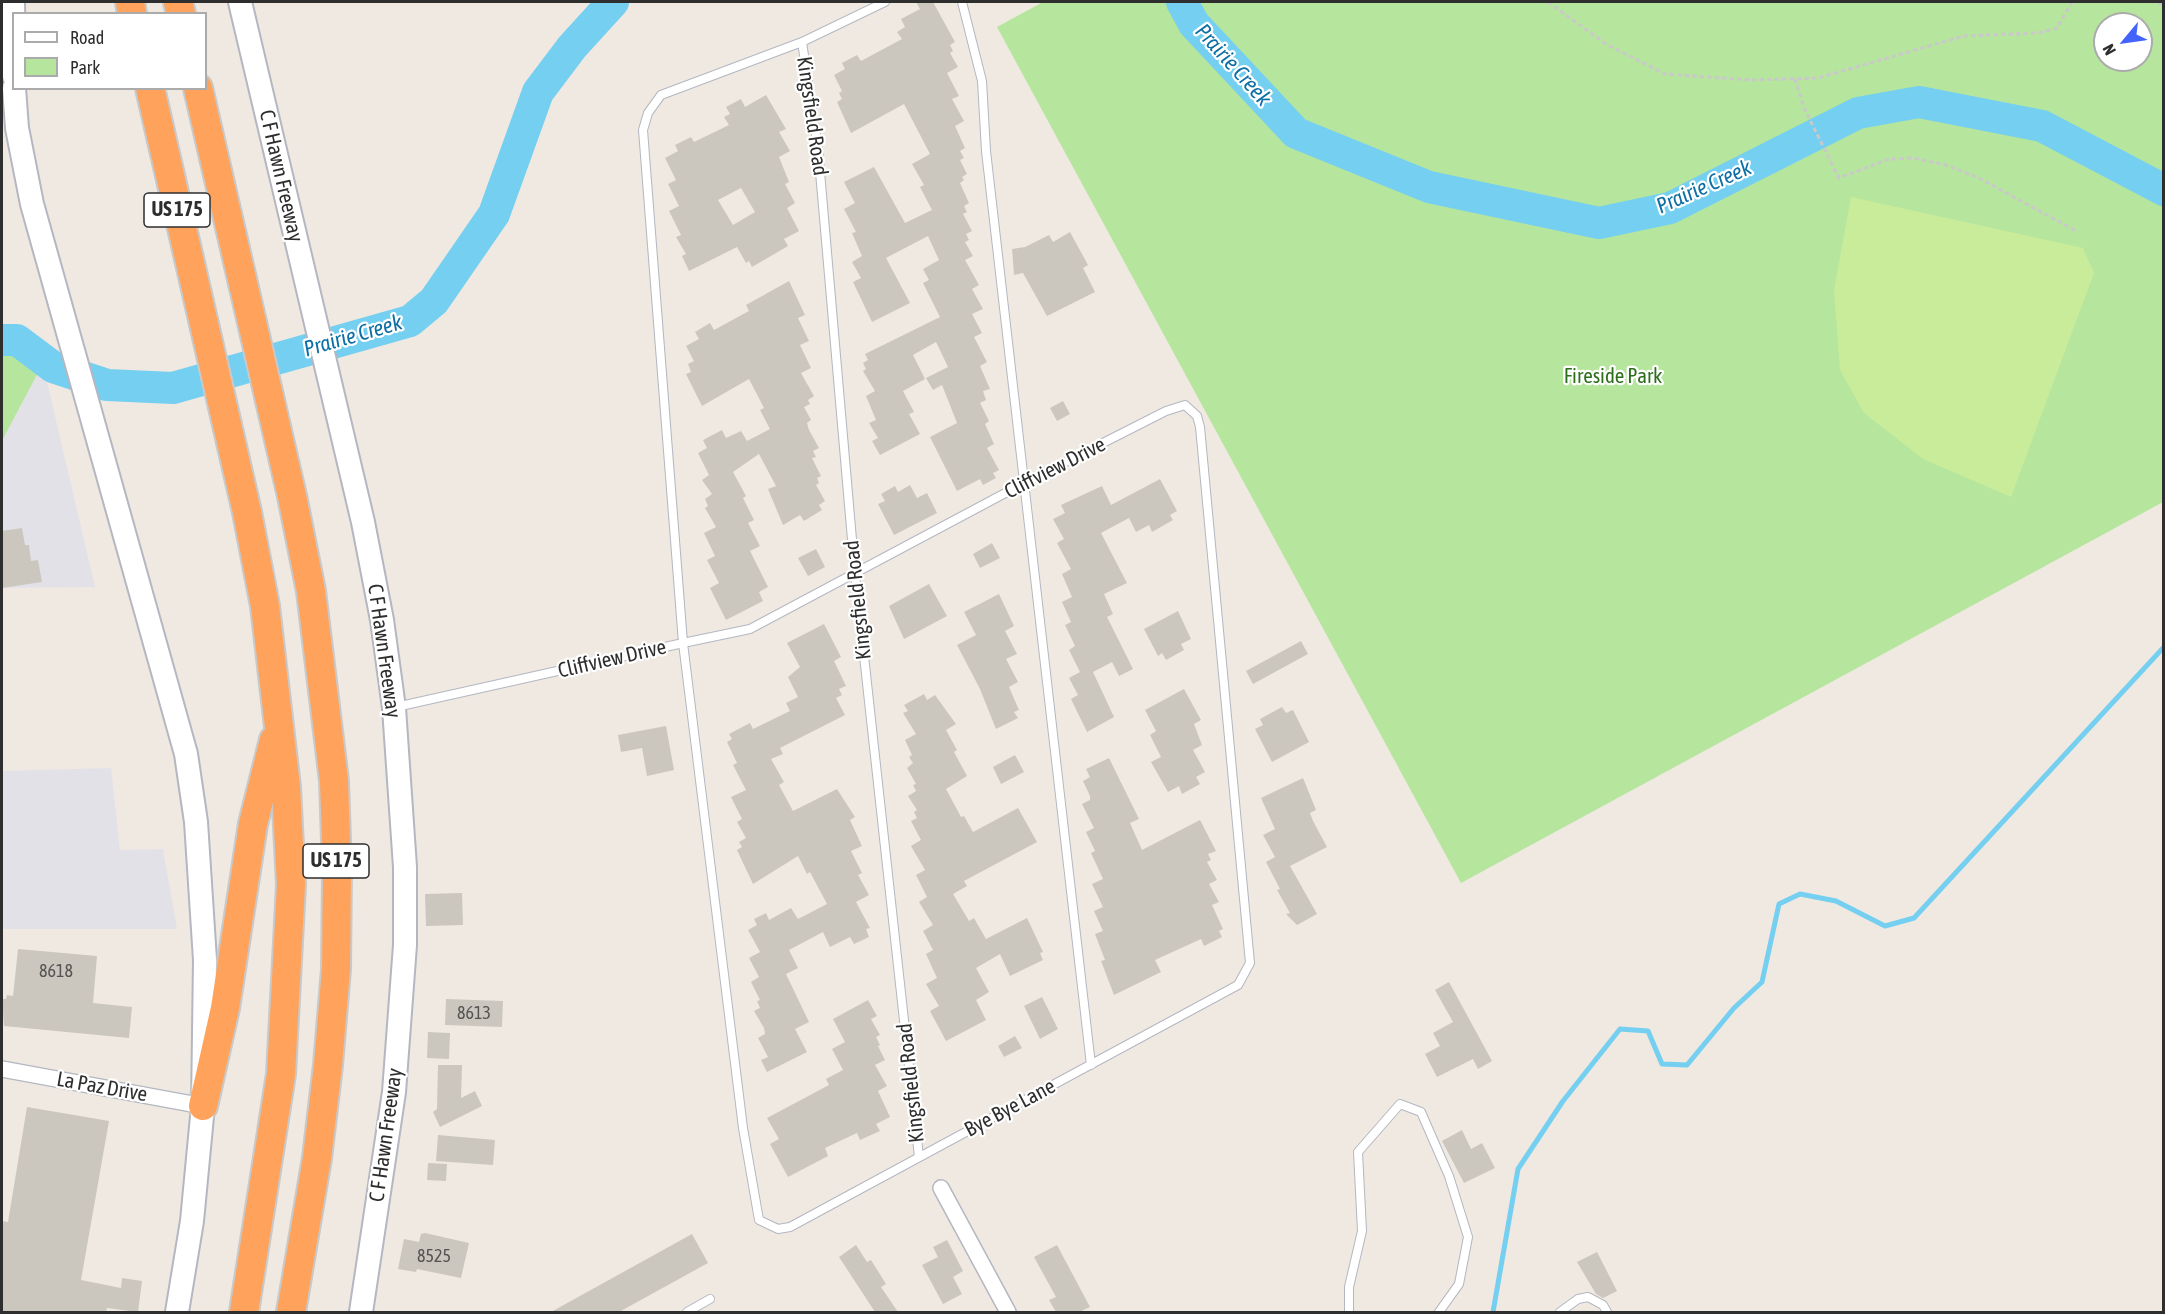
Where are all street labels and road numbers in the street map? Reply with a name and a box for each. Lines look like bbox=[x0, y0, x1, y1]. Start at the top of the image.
street label: Kingsfield Road bbox=[791, 55, 833, 177]
street label: C F Hawn Freeway bbox=[254, 107, 308, 245]
road number: US 175 bbox=[144, 193, 210, 227]
street label: Cliffview Drive bbox=[1000, 432, 1110, 504]
street label: Kingsfield Road bbox=[839, 539, 877, 661]
street label: C F Hawn Freeway bbox=[362, 582, 406, 720]
street label: Cliffview Drive bbox=[555, 634, 669, 684]
road number: US 175 bbox=[303, 844, 369, 878]
street label: Kingsfield Road bbox=[892, 1022, 930, 1144]
street label: C F Hawn Freeway bbox=[364, 1066, 408, 1204]
street label: La Paz Drive bbox=[55, 1067, 149, 1107]
street label: Bye Bye Lane bbox=[960, 1074, 1060, 1142]

